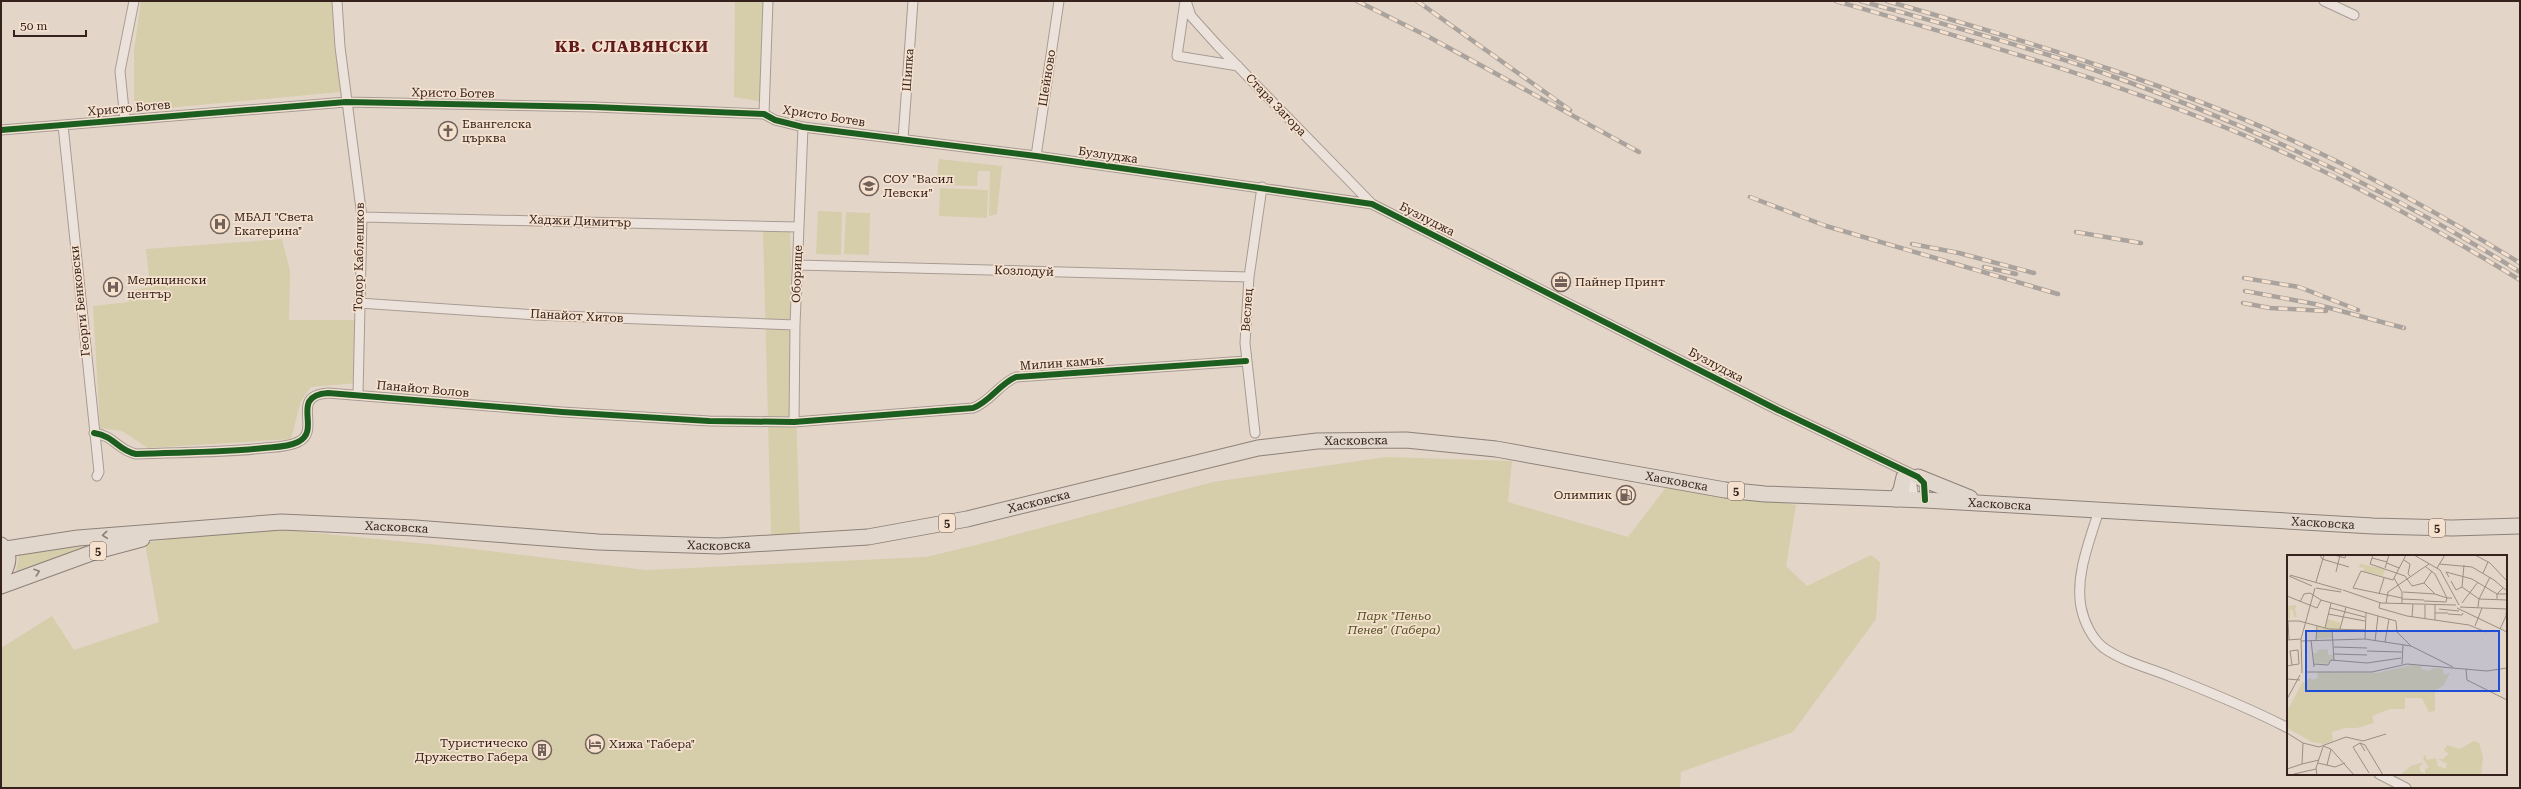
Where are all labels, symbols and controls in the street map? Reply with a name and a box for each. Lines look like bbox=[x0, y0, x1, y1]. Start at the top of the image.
scale bar bbox=[14, 12, 86, 38]
text: 50 m bbox=[20, 19, 47, 33]
district label: КВ. СЛАВЯНСКИ bbox=[555, 37, 709, 56]
street label: Шипка bbox=[900, 47, 917, 92]
street label: Шейново bbox=[1036, 48, 1058, 108]
street label: Стара Загора bbox=[1243, 71, 1310, 139]
street label: Христо Ботев bbox=[411, 85, 495, 101]
street label: Христо Ботев bbox=[87, 97, 171, 119]
street label: Христо Ботев bbox=[782, 103, 866, 129]
place label: Евангелска църква bbox=[462, 117, 532, 145]
church icon: Евангелска църква bbox=[437, 120, 459, 142]
street label: Бузлуджа bbox=[1077, 144, 1139, 166]
place label: СОУ "Васил Левски" bbox=[883, 172, 954, 200]
school or university icon: СОУ "Васил Левски" bbox=[858, 175, 880, 197]
street label: Бузлуджа bbox=[1397, 199, 1457, 239]
street label: Тодор Каблешков bbox=[351, 202, 367, 312]
place label: МБАЛ "Света Екатерина" bbox=[234, 210, 314, 238]
street label: Хаджи Димитър bbox=[529, 212, 632, 230]
hospital icon: МБАЛ "Света Екатерина" bbox=[209, 213, 231, 235]
street label: Оборище bbox=[789, 244, 805, 303]
street label: Георги Бенковски bbox=[67, 245, 93, 357]
street label: Козлодуй bbox=[994, 263, 1054, 279]
office icon: Пайнер Принт bbox=[1550, 271, 1572, 293]
place label: Медицински център bbox=[127, 273, 206, 301]
place label: Пайнер Принт bbox=[1575, 275, 1665, 289]
hospital icon: Медицински център bbox=[102, 276, 124, 298]
street label: Веслец bbox=[1239, 288, 1256, 332]
street label: Панайот Хитов bbox=[530, 307, 624, 325]
street label: Бузлуджа bbox=[1686, 345, 1746, 386]
street label: Милин камък bbox=[1019, 353, 1105, 373]
street label: Панайот Волов bbox=[376, 378, 470, 400]
street label: Хасковска bbox=[1324, 433, 1388, 448]
street label: Хасковска bbox=[1644, 469, 1710, 494]
road number: 5 bbox=[1728, 482, 1744, 500]
fuel station icon: Олимпик bbox=[1615, 484, 1637, 506]
street label: Хасковска bbox=[1006, 487, 1072, 516]
place label: Олимпик bbox=[1554, 488, 1612, 502]
street label: Хасковска bbox=[1967, 495, 2032, 513]
road number: 5 bbox=[939, 514, 955, 532]
street label: Хасковска bbox=[2291, 514, 2356, 532]
street label: Хасковска bbox=[364, 519, 429, 536]
road number: 5 bbox=[2429, 519, 2445, 537]
one-way arrow bbox=[102, 530, 108, 539]
street label: Хасковска bbox=[687, 537, 752, 553]
road number: 5 bbox=[90, 542, 106, 560]
inset map bbox=[2287, 555, 2507, 775]
one-way arrow bbox=[34, 568, 41, 576]
park label: Парк "Пеньо Пенев" (Габера) bbox=[1346, 609, 1441, 637]
hotel icon: Хижа "Габера" bbox=[584, 733, 606, 755]
place label: Туристическо Дружество Габера bbox=[415, 736, 528, 764]
place label: Хижа "Габера" bbox=[609, 737, 695, 751]
building icon: Туристическо Дружество Габера bbox=[531, 739, 553, 761]

